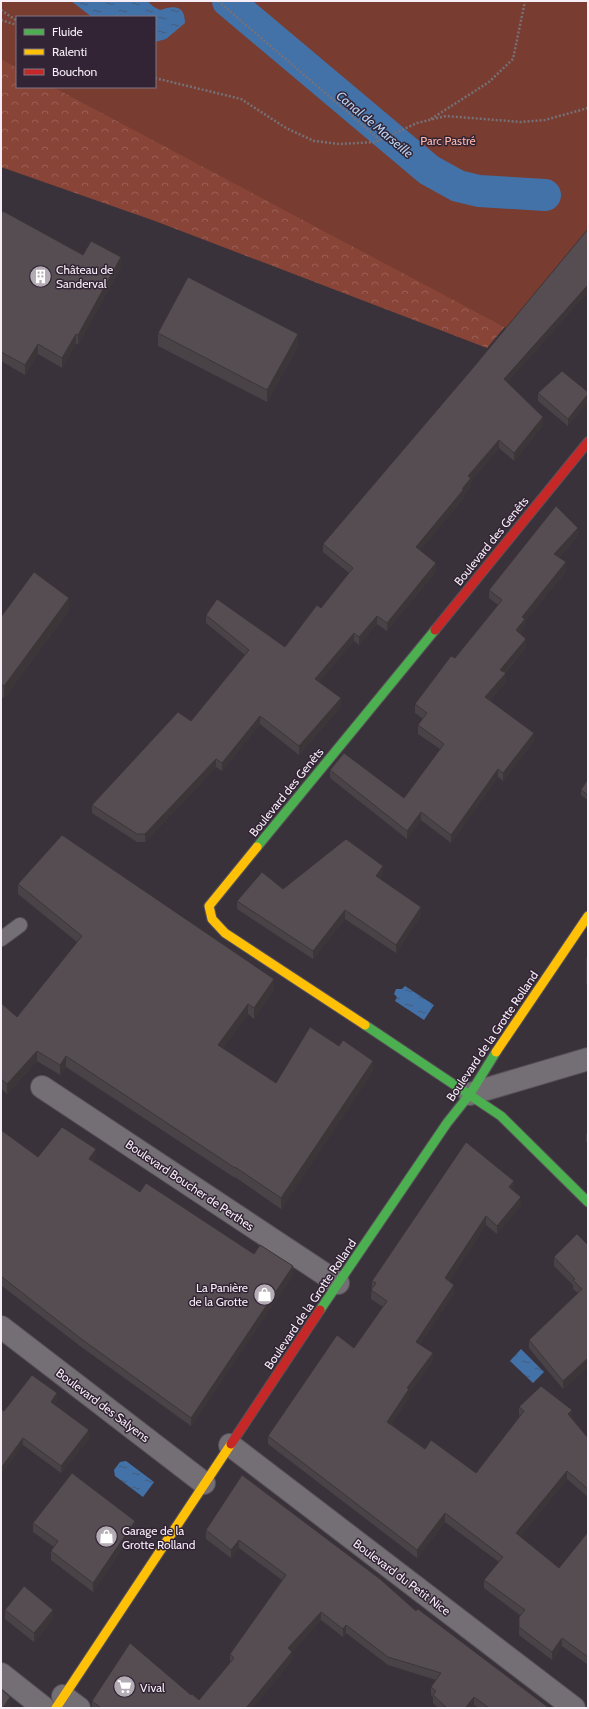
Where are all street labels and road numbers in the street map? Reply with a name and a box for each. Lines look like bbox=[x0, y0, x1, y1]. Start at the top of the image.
street label: Boulevard des Genêts bbox=[451, 494, 531, 588]
street label: Boulevard des Genêts bbox=[246, 745, 326, 839]
street label: Boulevard de la Grotte Rolland bbox=[443, 968, 541, 1104]
street label: Boulevard Boucher de Perthes bbox=[123, 1136, 257, 1234]
street label: Boulevard de la Grotte Rolland bbox=[261, 1236, 359, 1372]
street label: Boulevard des Salyens bbox=[53, 1365, 153, 1445]
street label: Boulevard du Petit Nice bbox=[350, 1536, 454, 1618]

